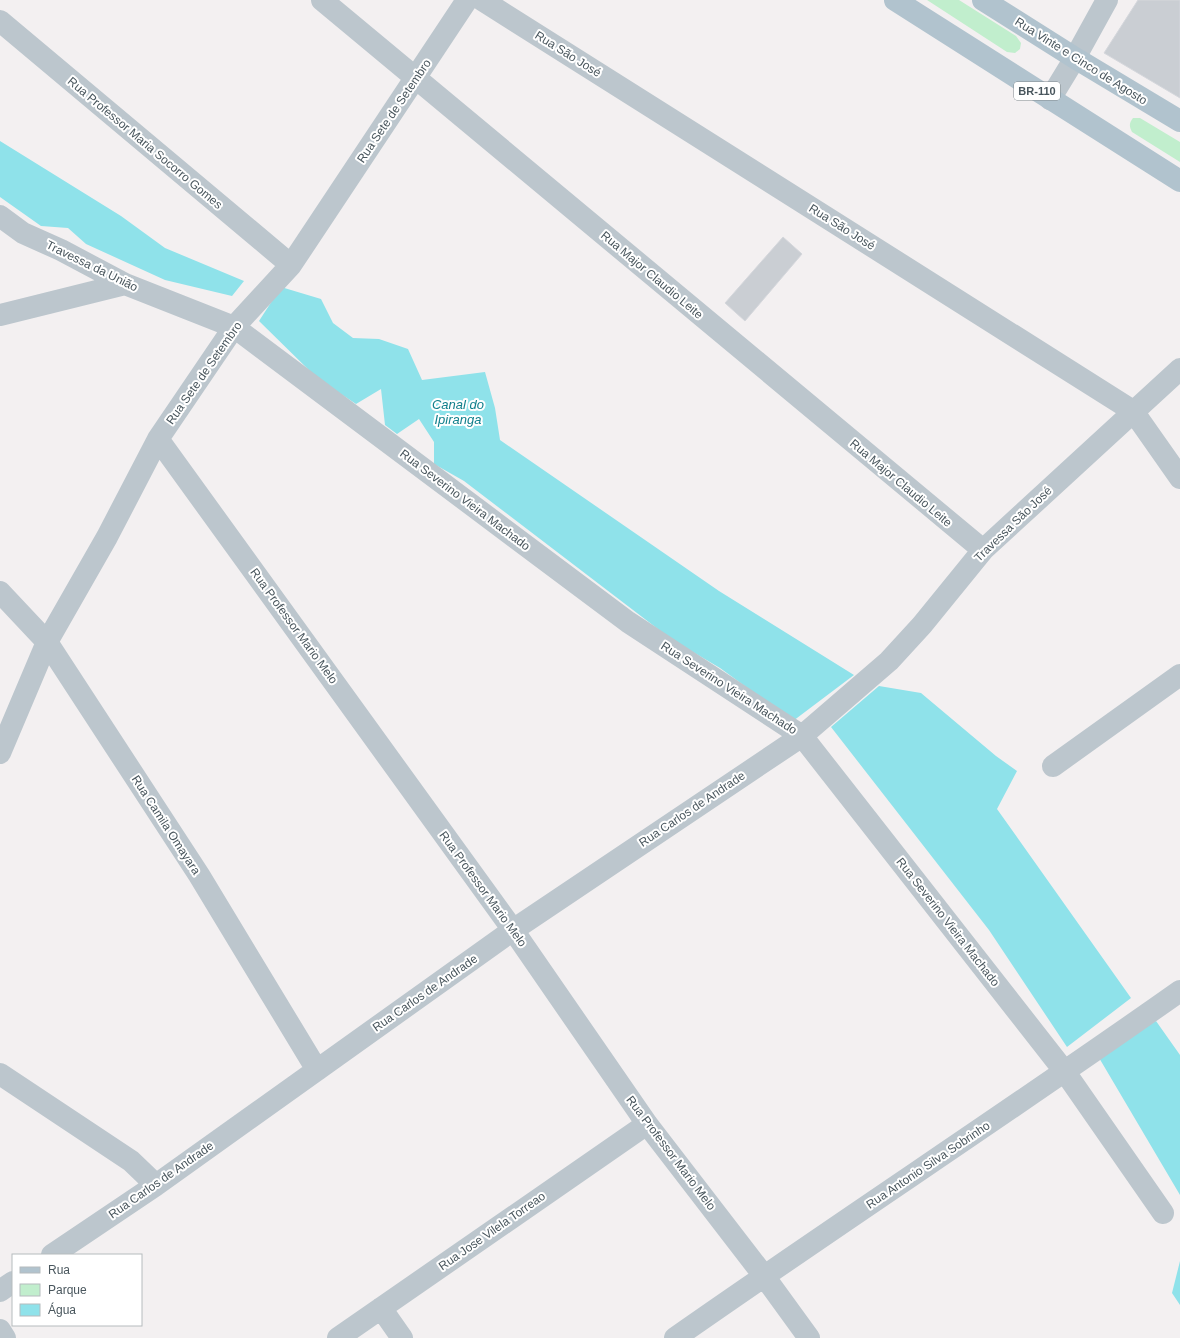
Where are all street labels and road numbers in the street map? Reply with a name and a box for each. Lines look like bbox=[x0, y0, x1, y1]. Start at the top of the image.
street label: Rua Vinte e Cinco de Agosto bbox=[1012, 14, 1150, 108]
street label: Rua São José bbox=[532, 28, 604, 80]
street label: Rua Sete de Setembro bbox=[354, 56, 434, 166]
street label: Rua Professor Maria Socorro Gomes bbox=[65, 74, 225, 212]
road number: BR-110 bbox=[1014, 82, 1060, 100]
street label: Rua São José bbox=[806, 201, 878, 253]
street label: Rua Major Claudio Leite bbox=[598, 228, 706, 322]
street label: Travessa da União bbox=[44, 238, 140, 294]
street label: Rua Sete de Setembro bbox=[163, 319, 245, 427]
street label: Rua Major Claudio Leite bbox=[847, 436, 955, 530]
street label: Rua Severino Vieira Machado bbox=[397, 446, 533, 554]
street label: Travessa São José bbox=[971, 483, 1055, 565]
street label: Rua Professor Mario Melo bbox=[247, 566, 341, 687]
street label: Rua Severino Vieira Machado bbox=[658, 639, 800, 737]
street label: Rua Carlos de Andrade bbox=[636, 768, 748, 850]
street label: Rua Camila Omayara bbox=[129, 773, 203, 877]
street label: Rua Professor Mario Melo bbox=[436, 829, 530, 950]
street label: Rua Severino Vieira Machado bbox=[893, 855, 1003, 989]
street label: Rua Carlos de Andrade bbox=[370, 951, 480, 1035]
street label: Rua Professor Mario Melo bbox=[623, 1093, 719, 1213]
street label: Rua Antonio Silva Sobrinho bbox=[864, 1118, 993, 1212]
street label: Rua Carlos de Andrade bbox=[106, 1138, 216, 1222]
street label: Rua Jose Vilela Torreao bbox=[436, 1189, 548, 1273]

